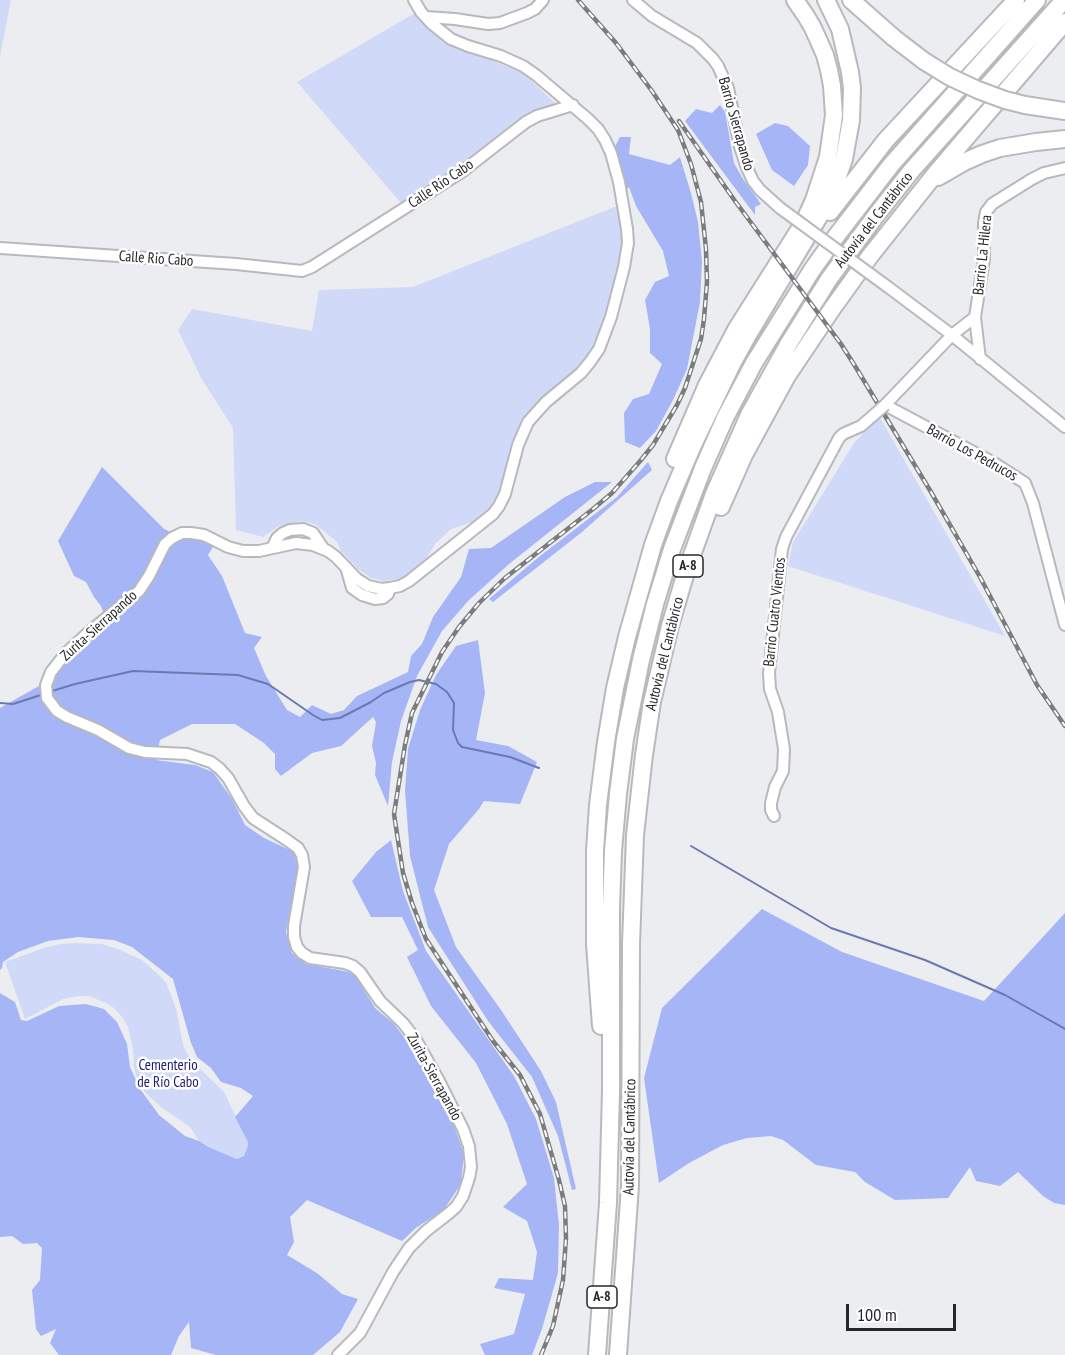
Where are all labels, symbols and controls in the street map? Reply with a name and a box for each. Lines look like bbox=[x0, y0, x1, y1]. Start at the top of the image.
street label: Barrio Sierrapando bbox=[714, 75, 758, 173]
street label: Calle Río Cabo bbox=[405, 156, 477, 212]
street label: Autovía del Cantábrico bbox=[831, 169, 917, 271]
street label: Barrio La Hilera bbox=[970, 214, 996, 296]
street label: Calle Rio Cabo bbox=[118, 247, 194, 271]
street label: Barrio Los Pedrucos bbox=[924, 421, 1020, 485]
road number: A-8 bbox=[673, 555, 703, 577]
street label: Barrio Cuatro Vientos bbox=[760, 556, 790, 668]
street label: Zurita-Sierrapando bbox=[57, 587, 141, 665]
street label: Autovía del Cantábrico bbox=[642, 595, 688, 713]
street label: Zurita-Sierrapando bbox=[403, 1030, 465, 1124]
park label: Cementerio de Río Cabo bbox=[137, 1057, 199, 1092]
street label: Autovía del Cantábrico bbox=[620, 1079, 640, 1195]
road number: A-8 bbox=[587, 1286, 617, 1308]
scale bar bbox=[849, 1292, 958, 1330]
text: 100 m bbox=[857, 1303, 897, 1326]

